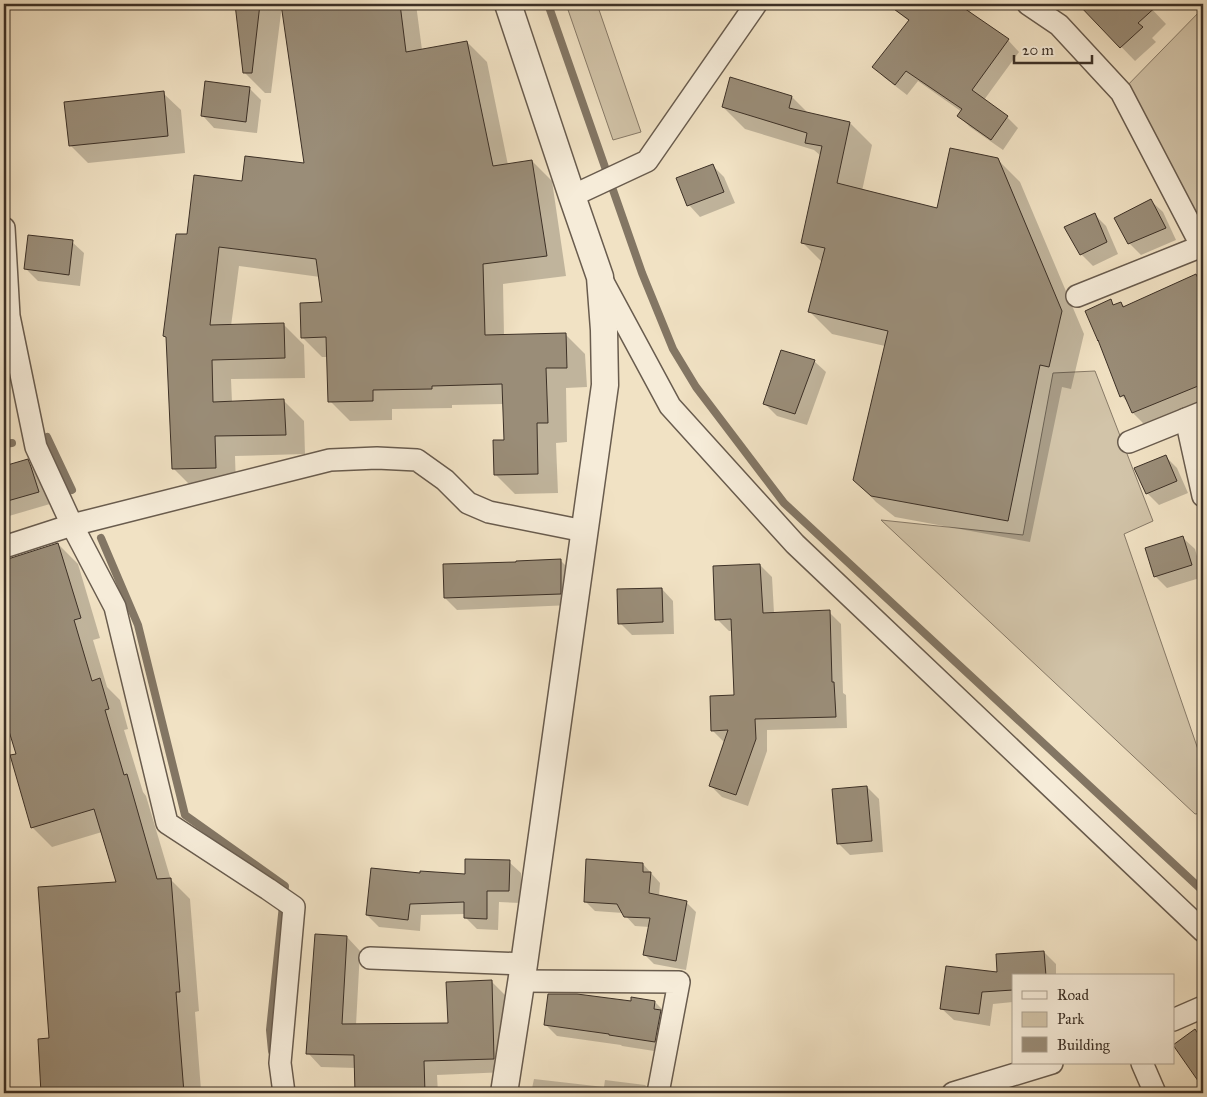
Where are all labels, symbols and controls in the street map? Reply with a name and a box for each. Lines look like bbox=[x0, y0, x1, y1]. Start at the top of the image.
scale bar bbox=[1014, 32, 1092, 64]
text: 20 m bbox=[1022, 41, 1054, 59]
legend bbox=[1012, 974, 1174, 1064]
text: Road bbox=[1057, 986, 1089, 1004]
text: Park bbox=[1057, 1010, 1084, 1028]
text: Building bbox=[1057, 1036, 1111, 1054]

